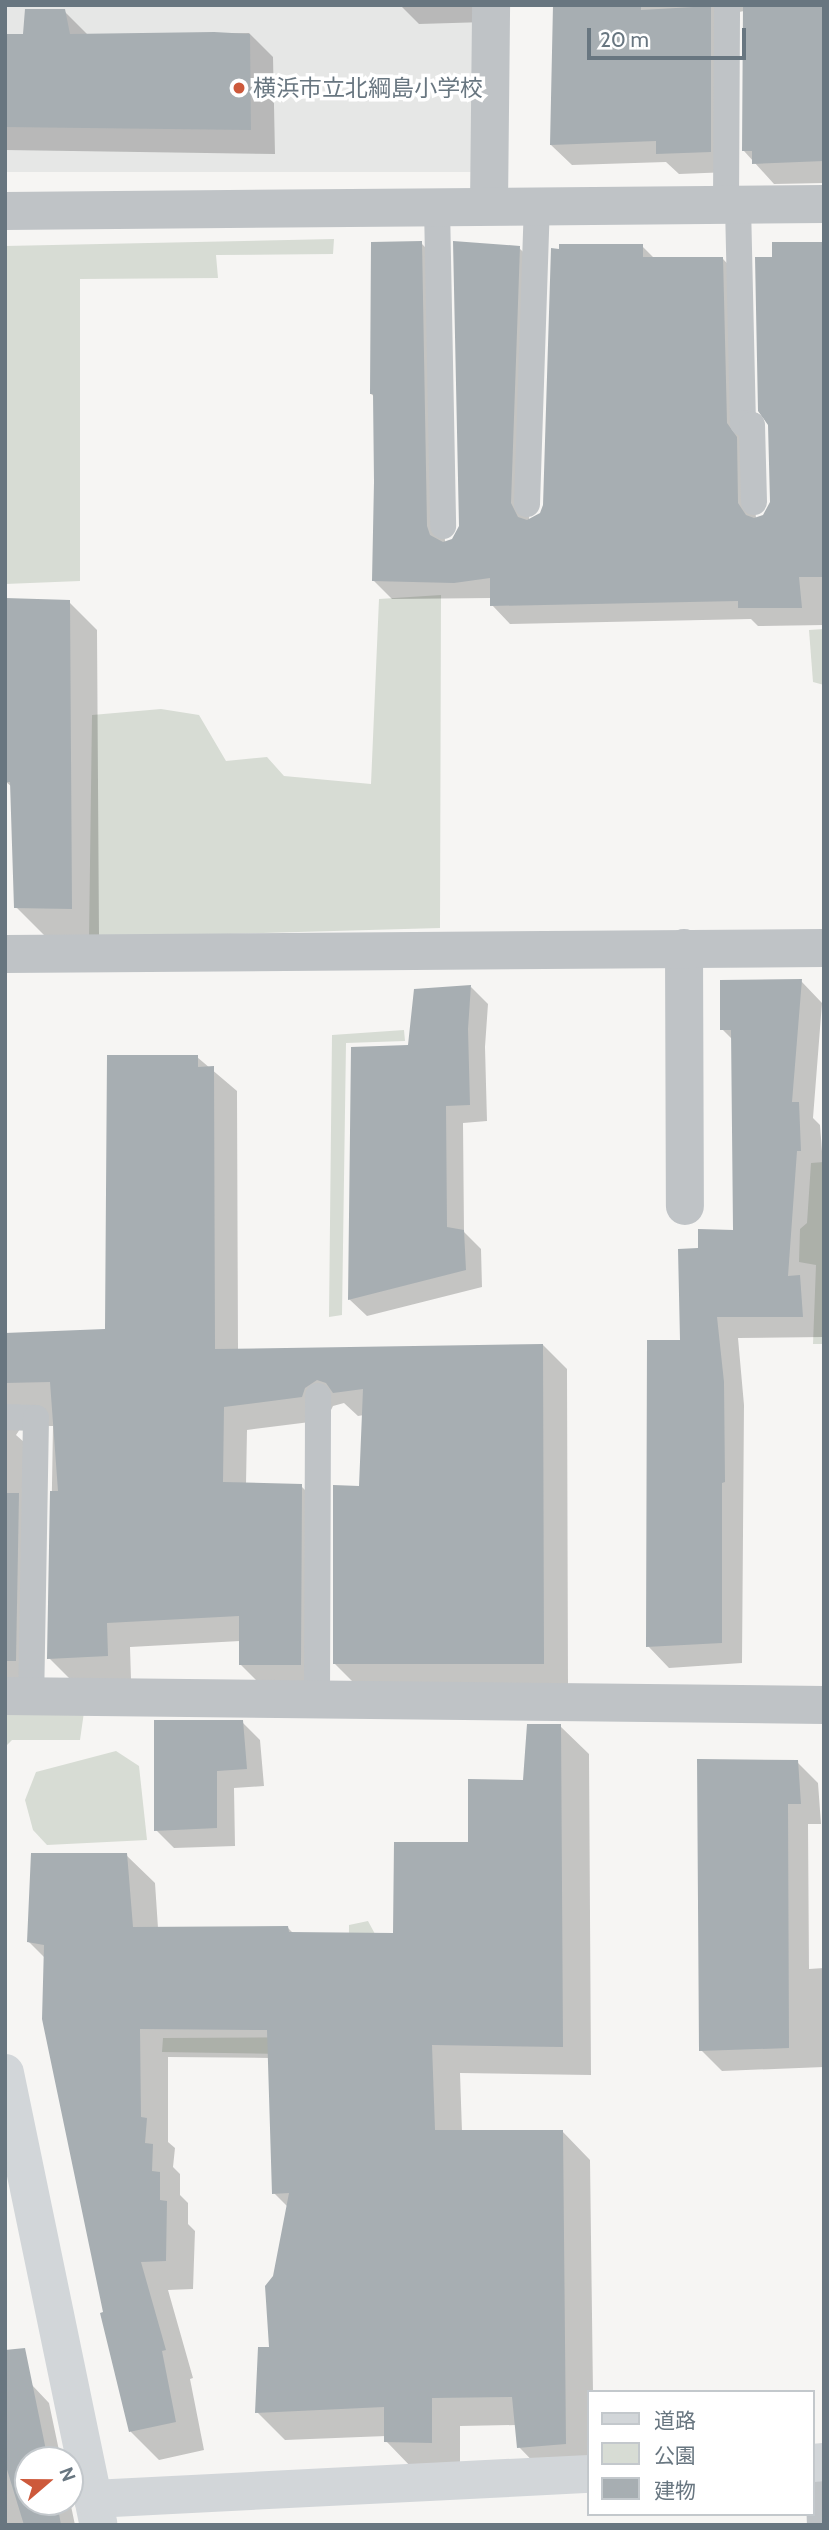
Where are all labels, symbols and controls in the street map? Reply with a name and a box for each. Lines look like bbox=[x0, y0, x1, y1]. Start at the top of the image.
scale bar bbox=[591, 14, 750, 58]
text: 20 m bbox=[600, 27, 649, 52]
place label: 横浜市立北綱島小学校 bbox=[253, 74, 483, 102]
marker: 横浜市立北綱島小学校 bbox=[231, 80, 247, 96]
legend bbox=[588, 2390, 815, 2516]
text: 道路 bbox=[654, 2408, 696, 2433]
text: 公園 bbox=[654, 2443, 696, 2468]
north arrow bbox=[14, 2446, 84, 2516]
text: N bbox=[54, 2464, 80, 2485]
text: 建物 bbox=[654, 2478, 696, 2503]

